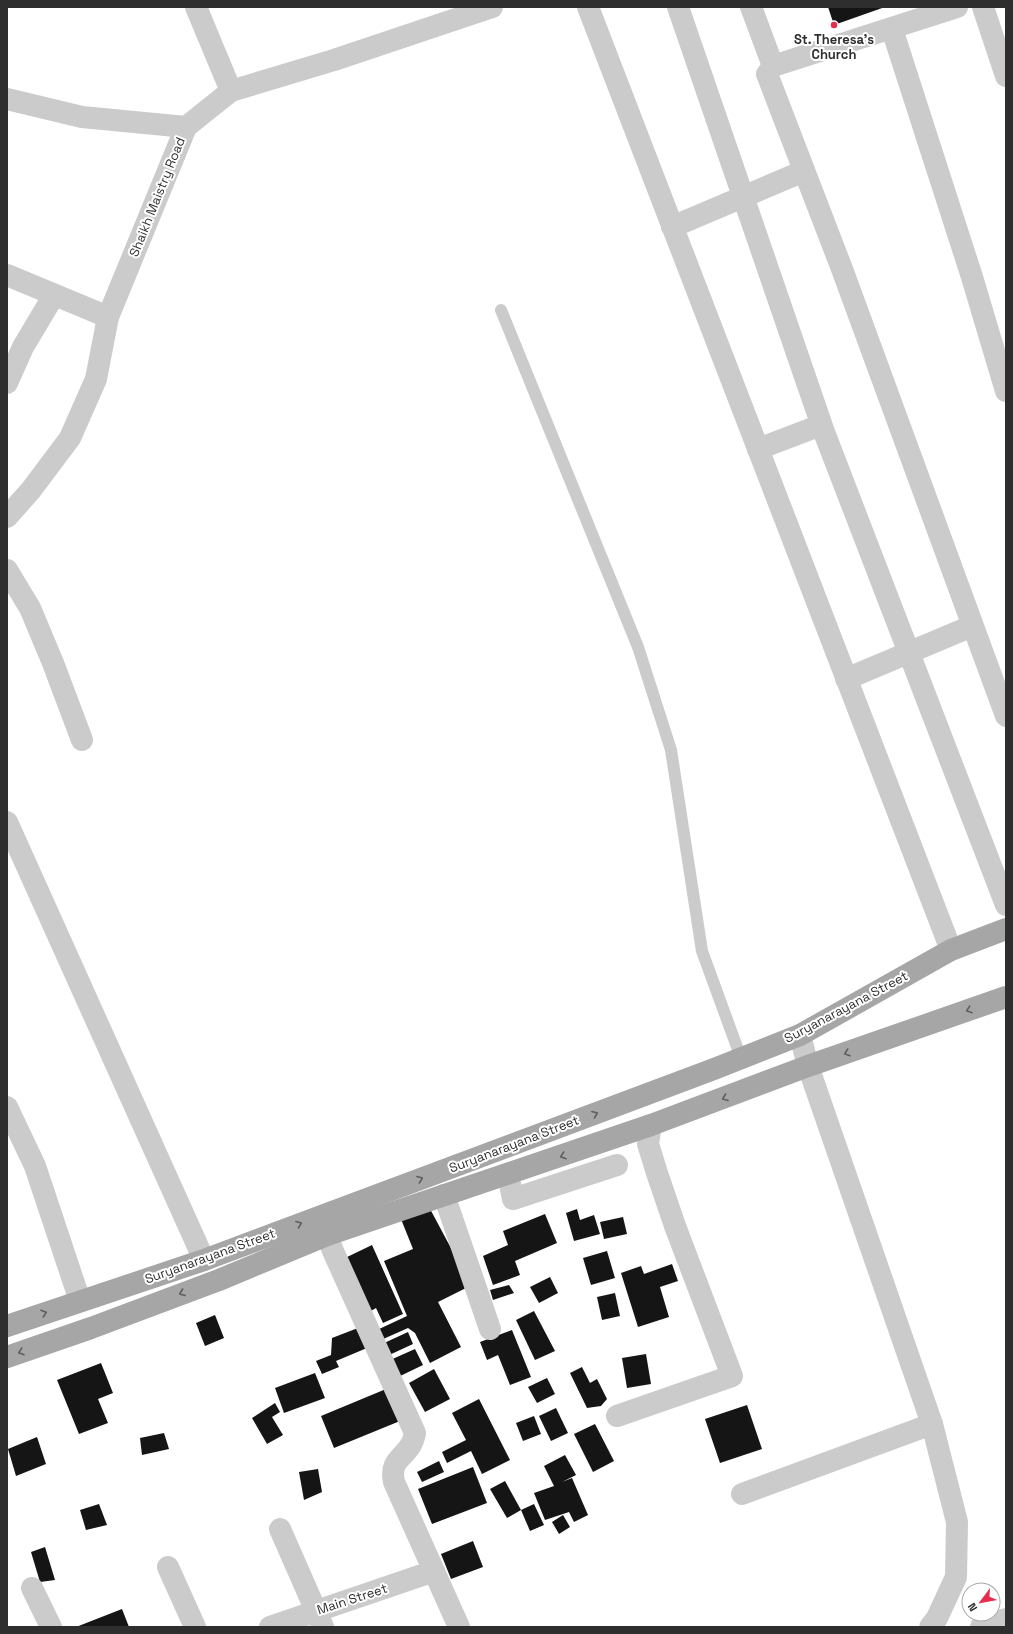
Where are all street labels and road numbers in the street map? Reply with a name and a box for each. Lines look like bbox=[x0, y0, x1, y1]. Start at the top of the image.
street label: Shaikh Maistry Road bbox=[125, 135, 189, 259]
street label: Suryanarayana Street bbox=[781, 967, 911, 1047]
street label: Suryanarayana Street bbox=[447, 1111, 581, 1177]
street label: Suryanarayana Street bbox=[142, 1224, 278, 1288]
street label: Main Street bbox=[315, 1580, 389, 1618]

